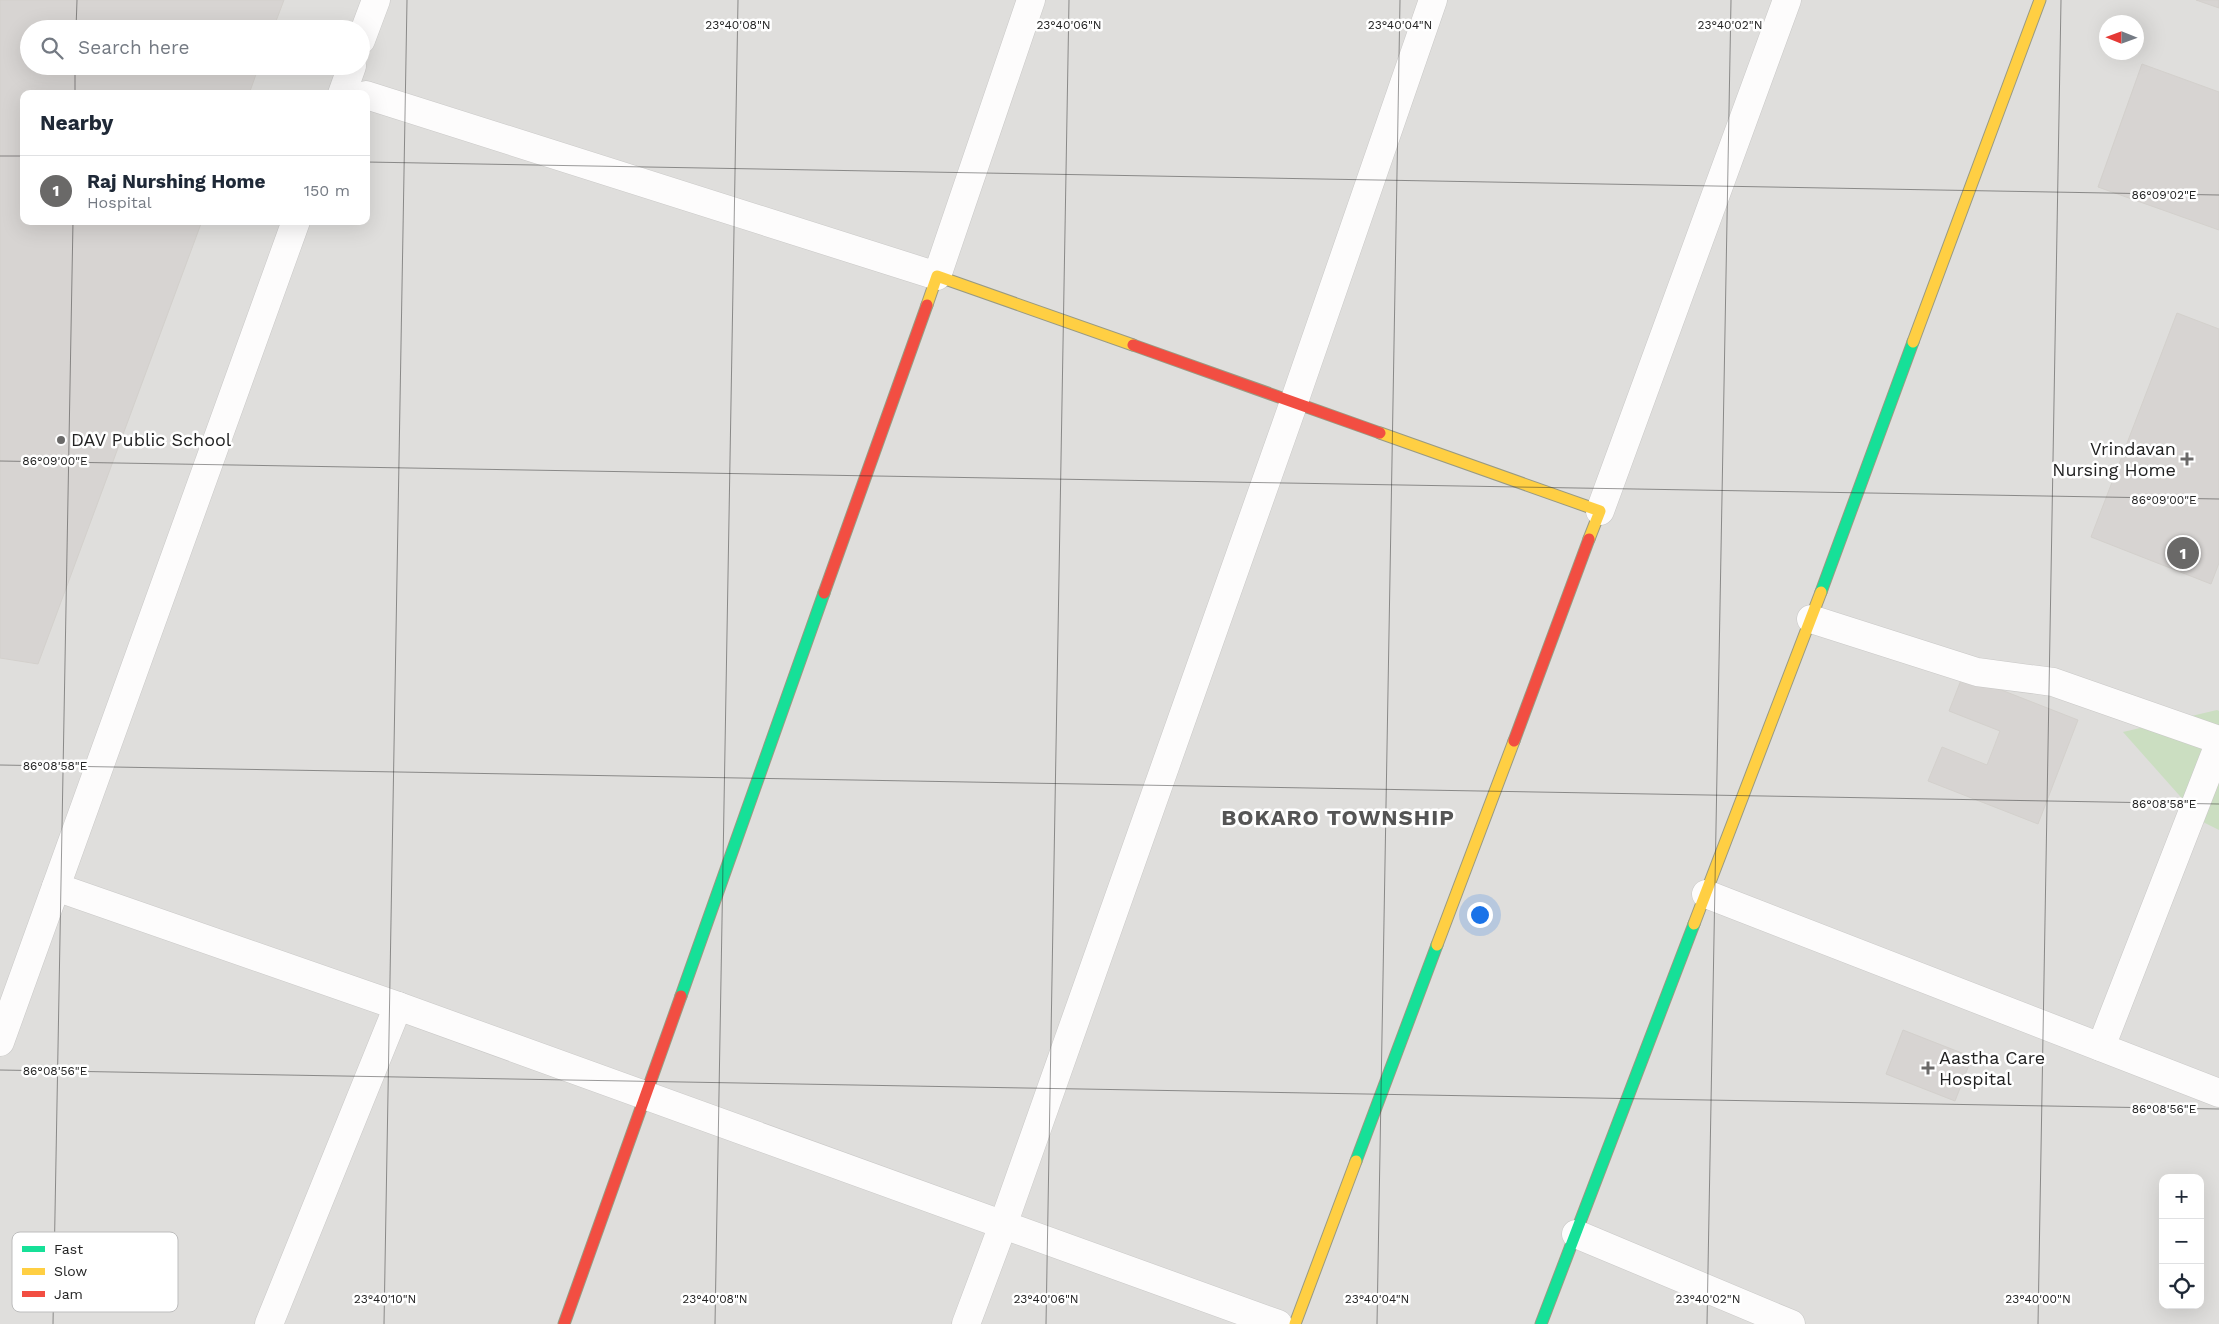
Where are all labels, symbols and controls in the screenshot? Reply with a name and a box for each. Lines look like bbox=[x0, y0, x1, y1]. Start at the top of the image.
north arrow bbox=[2099, 15, 2144, 60]
text: 23°40'08"N bbox=[705, 18, 771, 32]
text: 23°40'06"N bbox=[1036, 18, 1102, 32]
text: 23°40'04"N bbox=[1368, 18, 1432, 32]
text: 23°40'02"N bbox=[1698, 18, 1762, 32]
search box bbox=[20, 20, 370, 75]
icon: search bbox=[38, 34, 66, 62]
text: Search here bbox=[78, 36, 189, 59]
text: Nearby bbox=[40, 110, 113, 135]
text: Raj Nurshing Home bbox=[87, 170, 265, 193]
text: 1 bbox=[53, 181, 59, 200]
text: 150 m bbox=[304, 181, 350, 200]
text: 86°09'02"E bbox=[2132, 188, 2197, 202]
text: Hospital bbox=[87, 193, 152, 212]
place label: DAV Public School bbox=[71, 429, 232, 450]
marker: DAV Public School bbox=[55, 434, 67, 446]
place label: Vrindavan Nursing Home bbox=[2052, 438, 2176, 480]
marker: Vrindavan Nursing Home bbox=[2180, 452, 2194, 466]
text: 86°09'00"E bbox=[22, 454, 88, 468]
text: 86°09'00"E bbox=[2131, 493, 2197, 507]
pin: 1 bbox=[2167, 534, 2199, 572]
text: 86°08'58"E bbox=[23, 759, 88, 773]
text: 86°08'58"E bbox=[2132, 797, 2197, 811]
district label: BOKARO TOWNSHIP bbox=[1221, 805, 1455, 830]
your location bbox=[1467, 902, 1493, 928]
place label: Aastha Care Hospital bbox=[1939, 1047, 2045, 1089]
marker: Aastha Care Hospital bbox=[1921, 1061, 1935, 1075]
text: 86°08'56"E bbox=[23, 1064, 88, 1078]
text: 86°08'56"E bbox=[2132, 1102, 2197, 1116]
map controls bbox=[2159, 1174, 2204, 1309]
button: + bbox=[2159, 1174, 2204, 1219]
button: − bbox=[2159, 1219, 2204, 1264]
legend bbox=[12, 1232, 178, 1312]
text: Fast bbox=[54, 1241, 83, 1257]
text: Slow bbox=[54, 1263, 87, 1279]
button: locate bbox=[2159, 1264, 2204, 1309]
text: Jam bbox=[54, 1286, 83, 1302]
text: 23°40'10"N bbox=[354, 1292, 416, 1306]
text: 23°40'08"N bbox=[682, 1292, 748, 1306]
text: 23°40'06"N bbox=[1013, 1292, 1079, 1306]
text: 23°40'04"N bbox=[1345, 1292, 1409, 1306]
text: 23°40'02"N bbox=[1676, 1292, 1740, 1306]
text: 23°40'00"N bbox=[2005, 1292, 2071, 1306]

